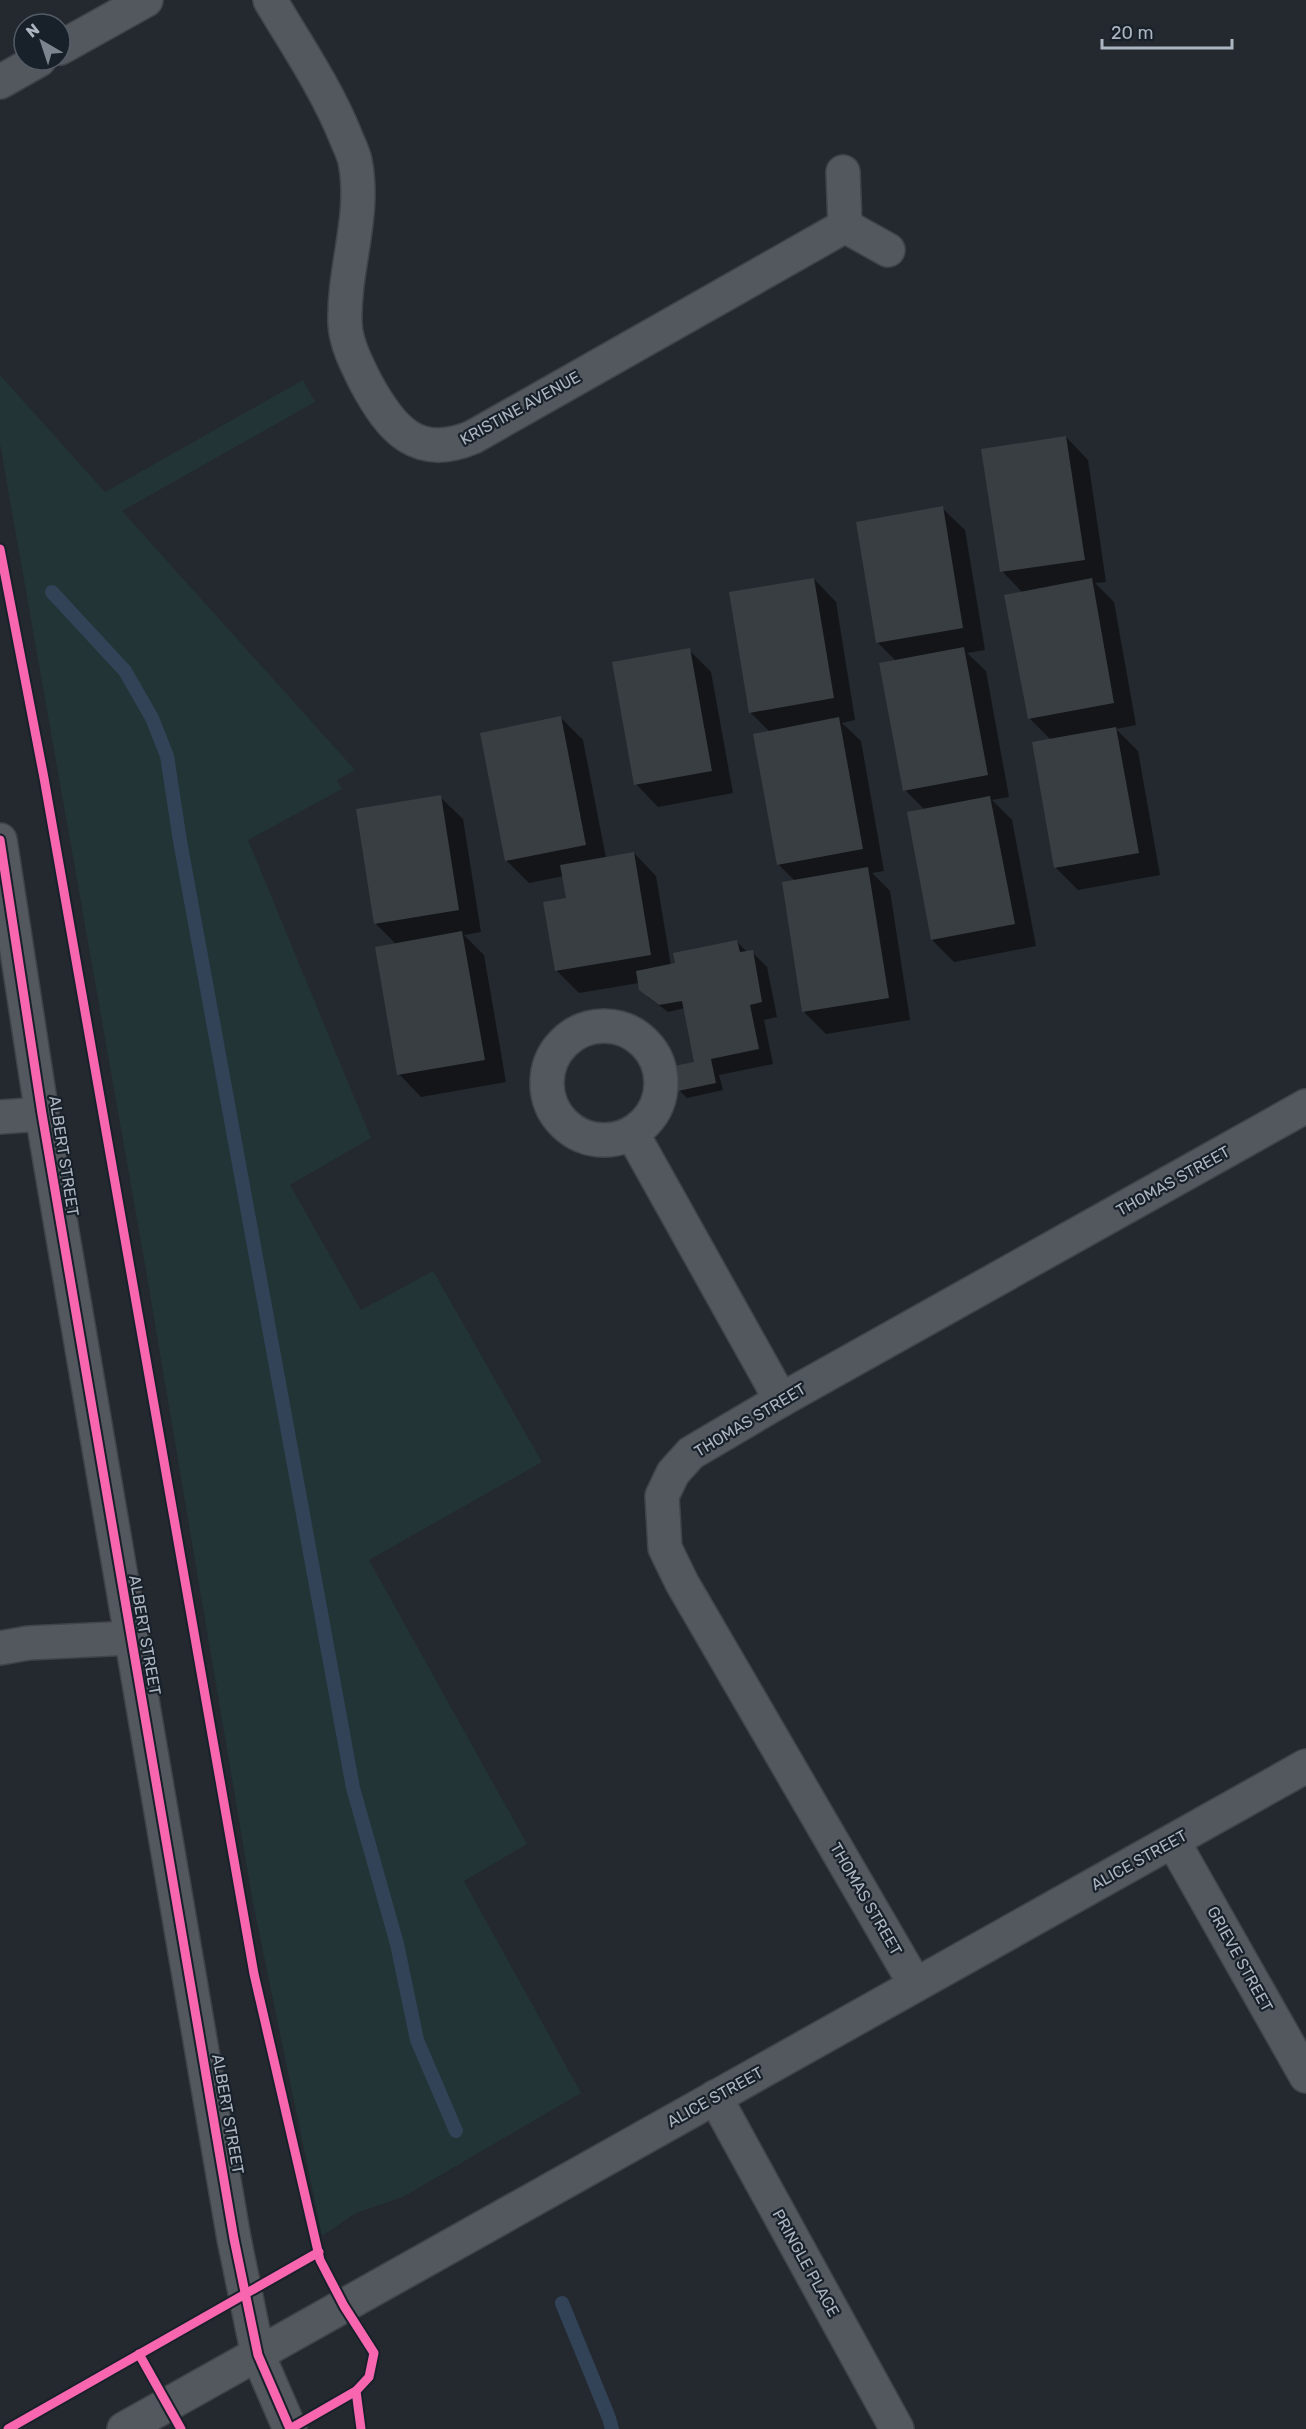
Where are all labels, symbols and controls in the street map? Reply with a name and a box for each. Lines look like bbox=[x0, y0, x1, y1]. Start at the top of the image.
north arrow bbox=[12, 12, 72, 72]
scale bar bbox=[1102, 12, 1232, 50]
text: N bbox=[22, 20, 43, 42]
text: 20 m bbox=[1111, 22, 1153, 44]
street label: KRISTINE AVENUE bbox=[457, 367, 583, 449]
street label: ALBERT STREET bbox=[45, 1095, 83, 1217]
street label: THOMAS STREET bbox=[1113, 1142, 1233, 1220]
street label: THOMAS STREET bbox=[691, 1379, 809, 1461]
street label: ALBERT STREET bbox=[125, 1574, 165, 1696]
street label: ALICE STREET bbox=[1088, 1826, 1190, 1894]
street label: THOMAS STREET bbox=[826, 1839, 906, 1959]
street label: GRIEVE STREET bbox=[1203, 1903, 1277, 2015]
street label: ALBERT STREET bbox=[208, 2053, 248, 2175]
street label: ALICE STREET bbox=[664, 2063, 766, 2131]
street label: PRINGLE PLACE bbox=[769, 2206, 843, 2320]

